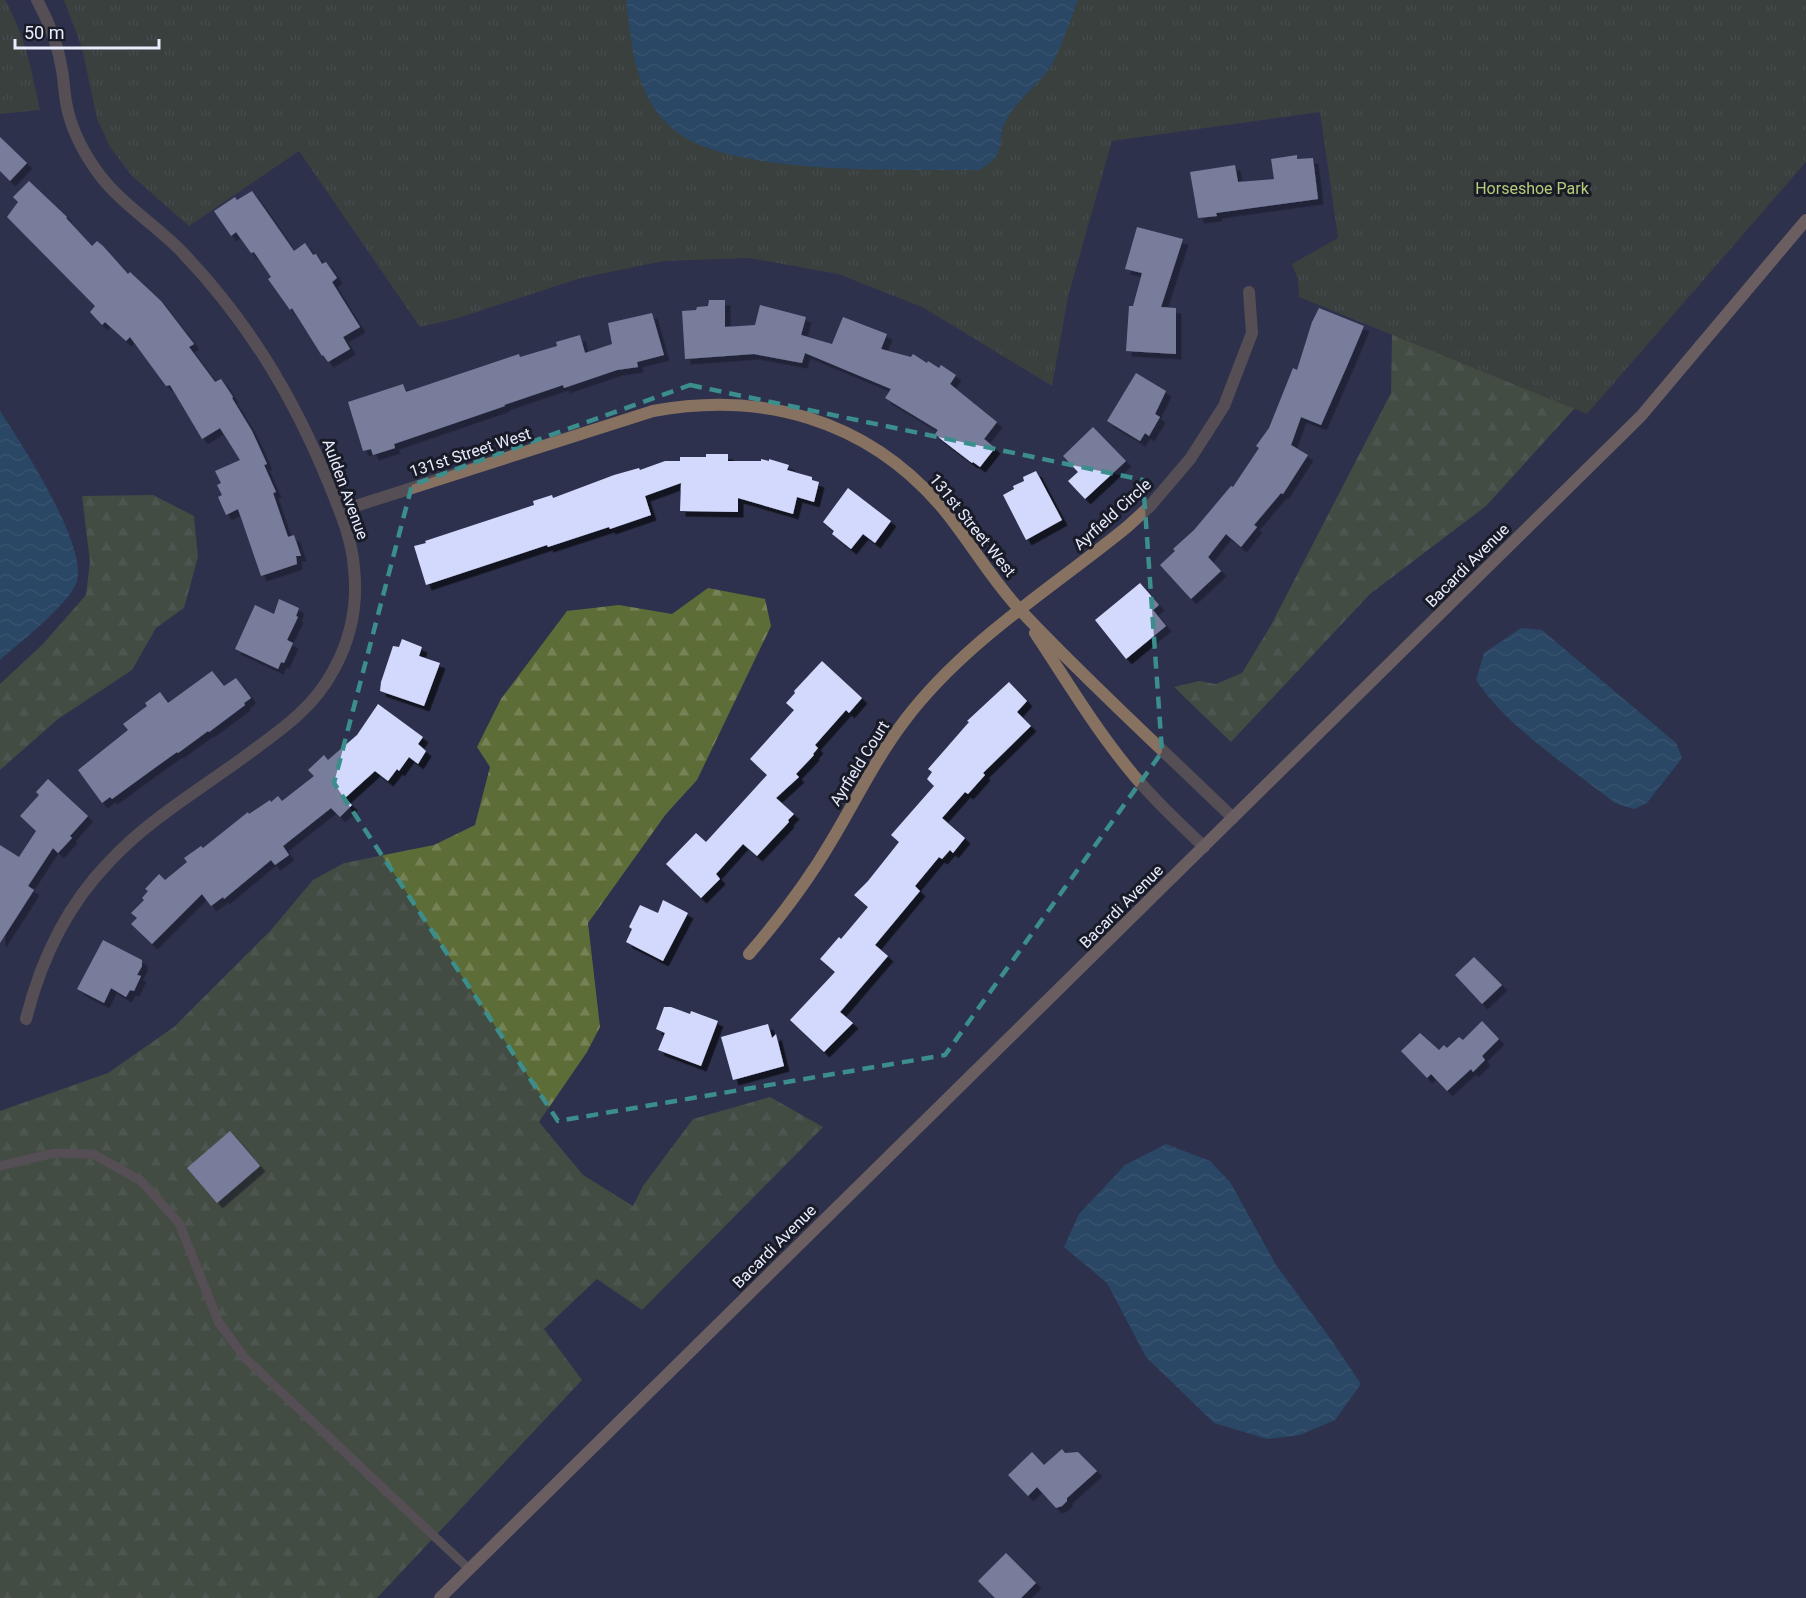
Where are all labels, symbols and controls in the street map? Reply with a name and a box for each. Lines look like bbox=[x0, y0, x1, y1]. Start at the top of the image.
scale bar bbox=[15, 12, 159, 50]
text: 50 m bbox=[24, 22, 64, 43]
park label: Horseshoe Park bbox=[1475, 179, 1590, 198]
street label: 131st Street West bbox=[407, 424, 533, 481]
street label: Aulden Avenue bbox=[319, 436, 373, 542]
street label: 131st Street West bbox=[925, 470, 1020, 580]
street label: Ayrfield Circle bbox=[1070, 475, 1155, 554]
street label: Bacardi Avenue bbox=[1422, 520, 1513, 611]
street label: Ayrfield Court bbox=[826, 717, 893, 809]
street label: Bacardi Avenue bbox=[1076, 861, 1167, 952]
street label: Bacardi Avenue bbox=[729, 1201, 820, 1292]

